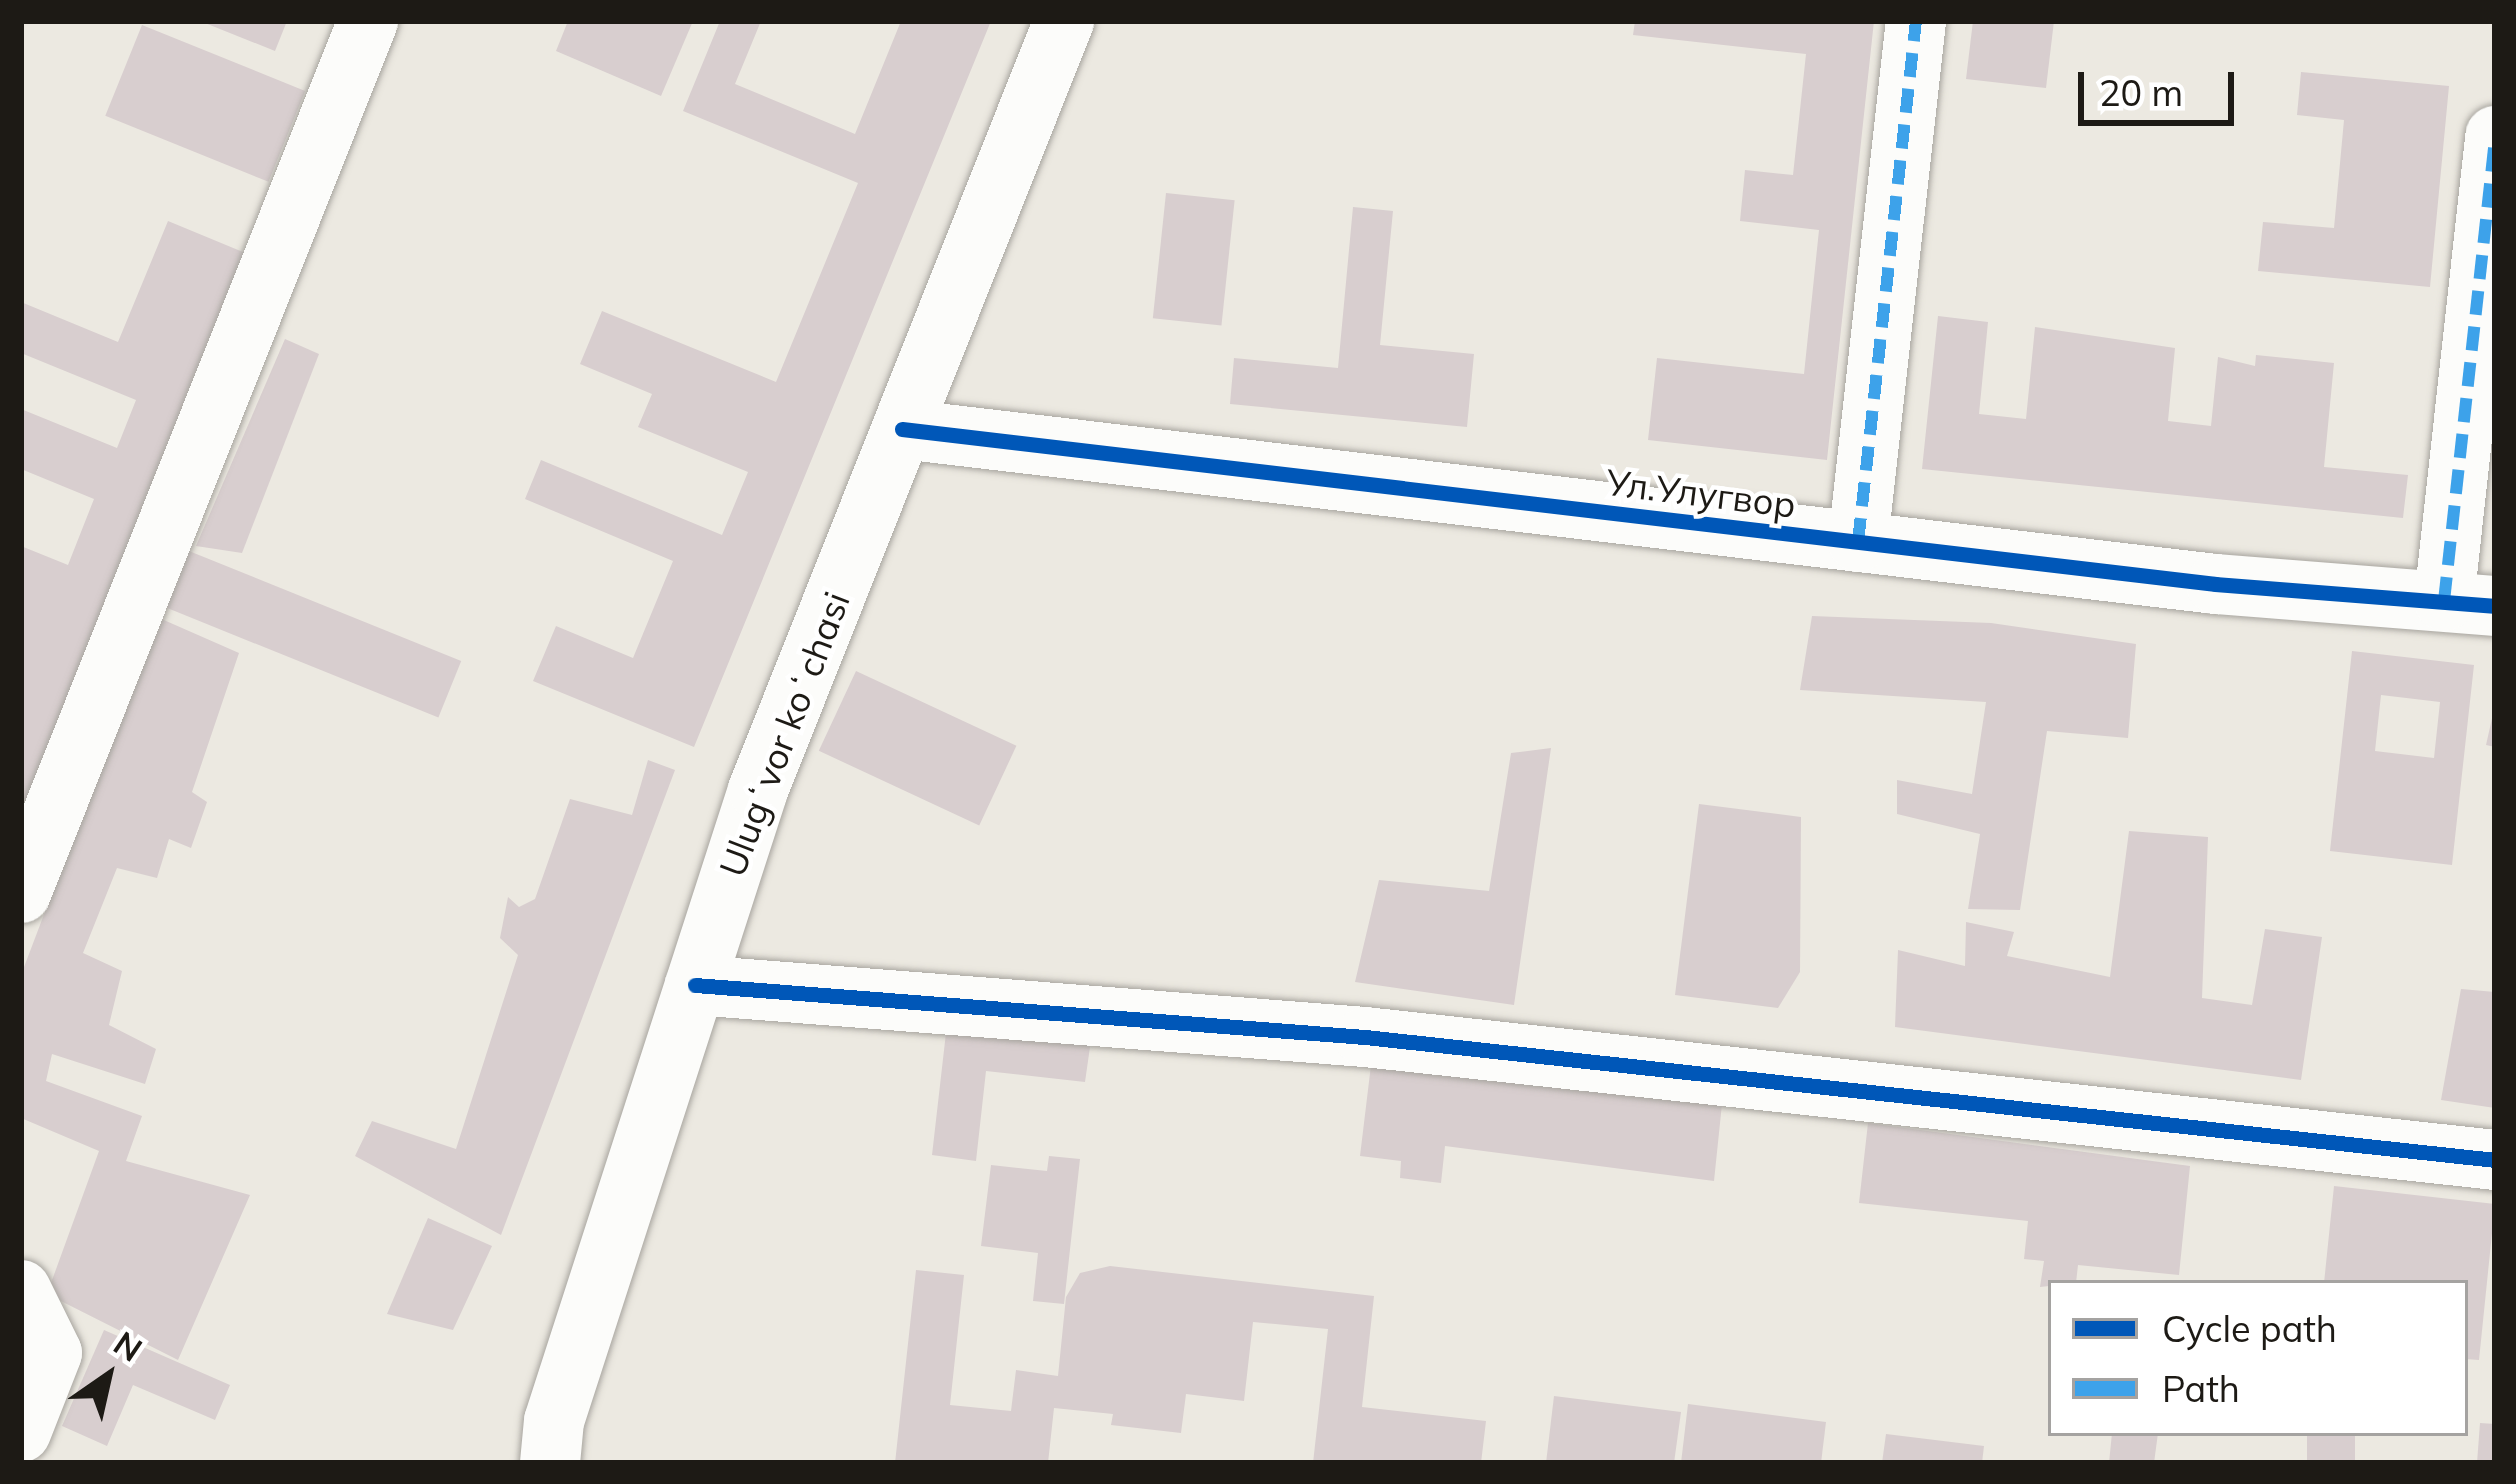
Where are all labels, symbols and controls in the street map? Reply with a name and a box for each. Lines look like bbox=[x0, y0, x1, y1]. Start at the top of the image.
scale bar bbox=[2084, 48, 2240, 122]
text: 20 m bbox=[2099, 70, 2183, 115]
street label: Ул.Улугвор bbox=[1604, 460, 1798, 526]
street label: Ulugʻvor koʻchasi bbox=[710, 586, 858, 882]
legend bbox=[2048, 1280, 2468, 1436]
text: Cycle path bbox=[2162, 1306, 2337, 1351]
north arrow bbox=[48, 1316, 168, 1436]
text: N bbox=[107, 1322, 150, 1370]
text: Path bbox=[2162, 1366, 2240, 1411]

